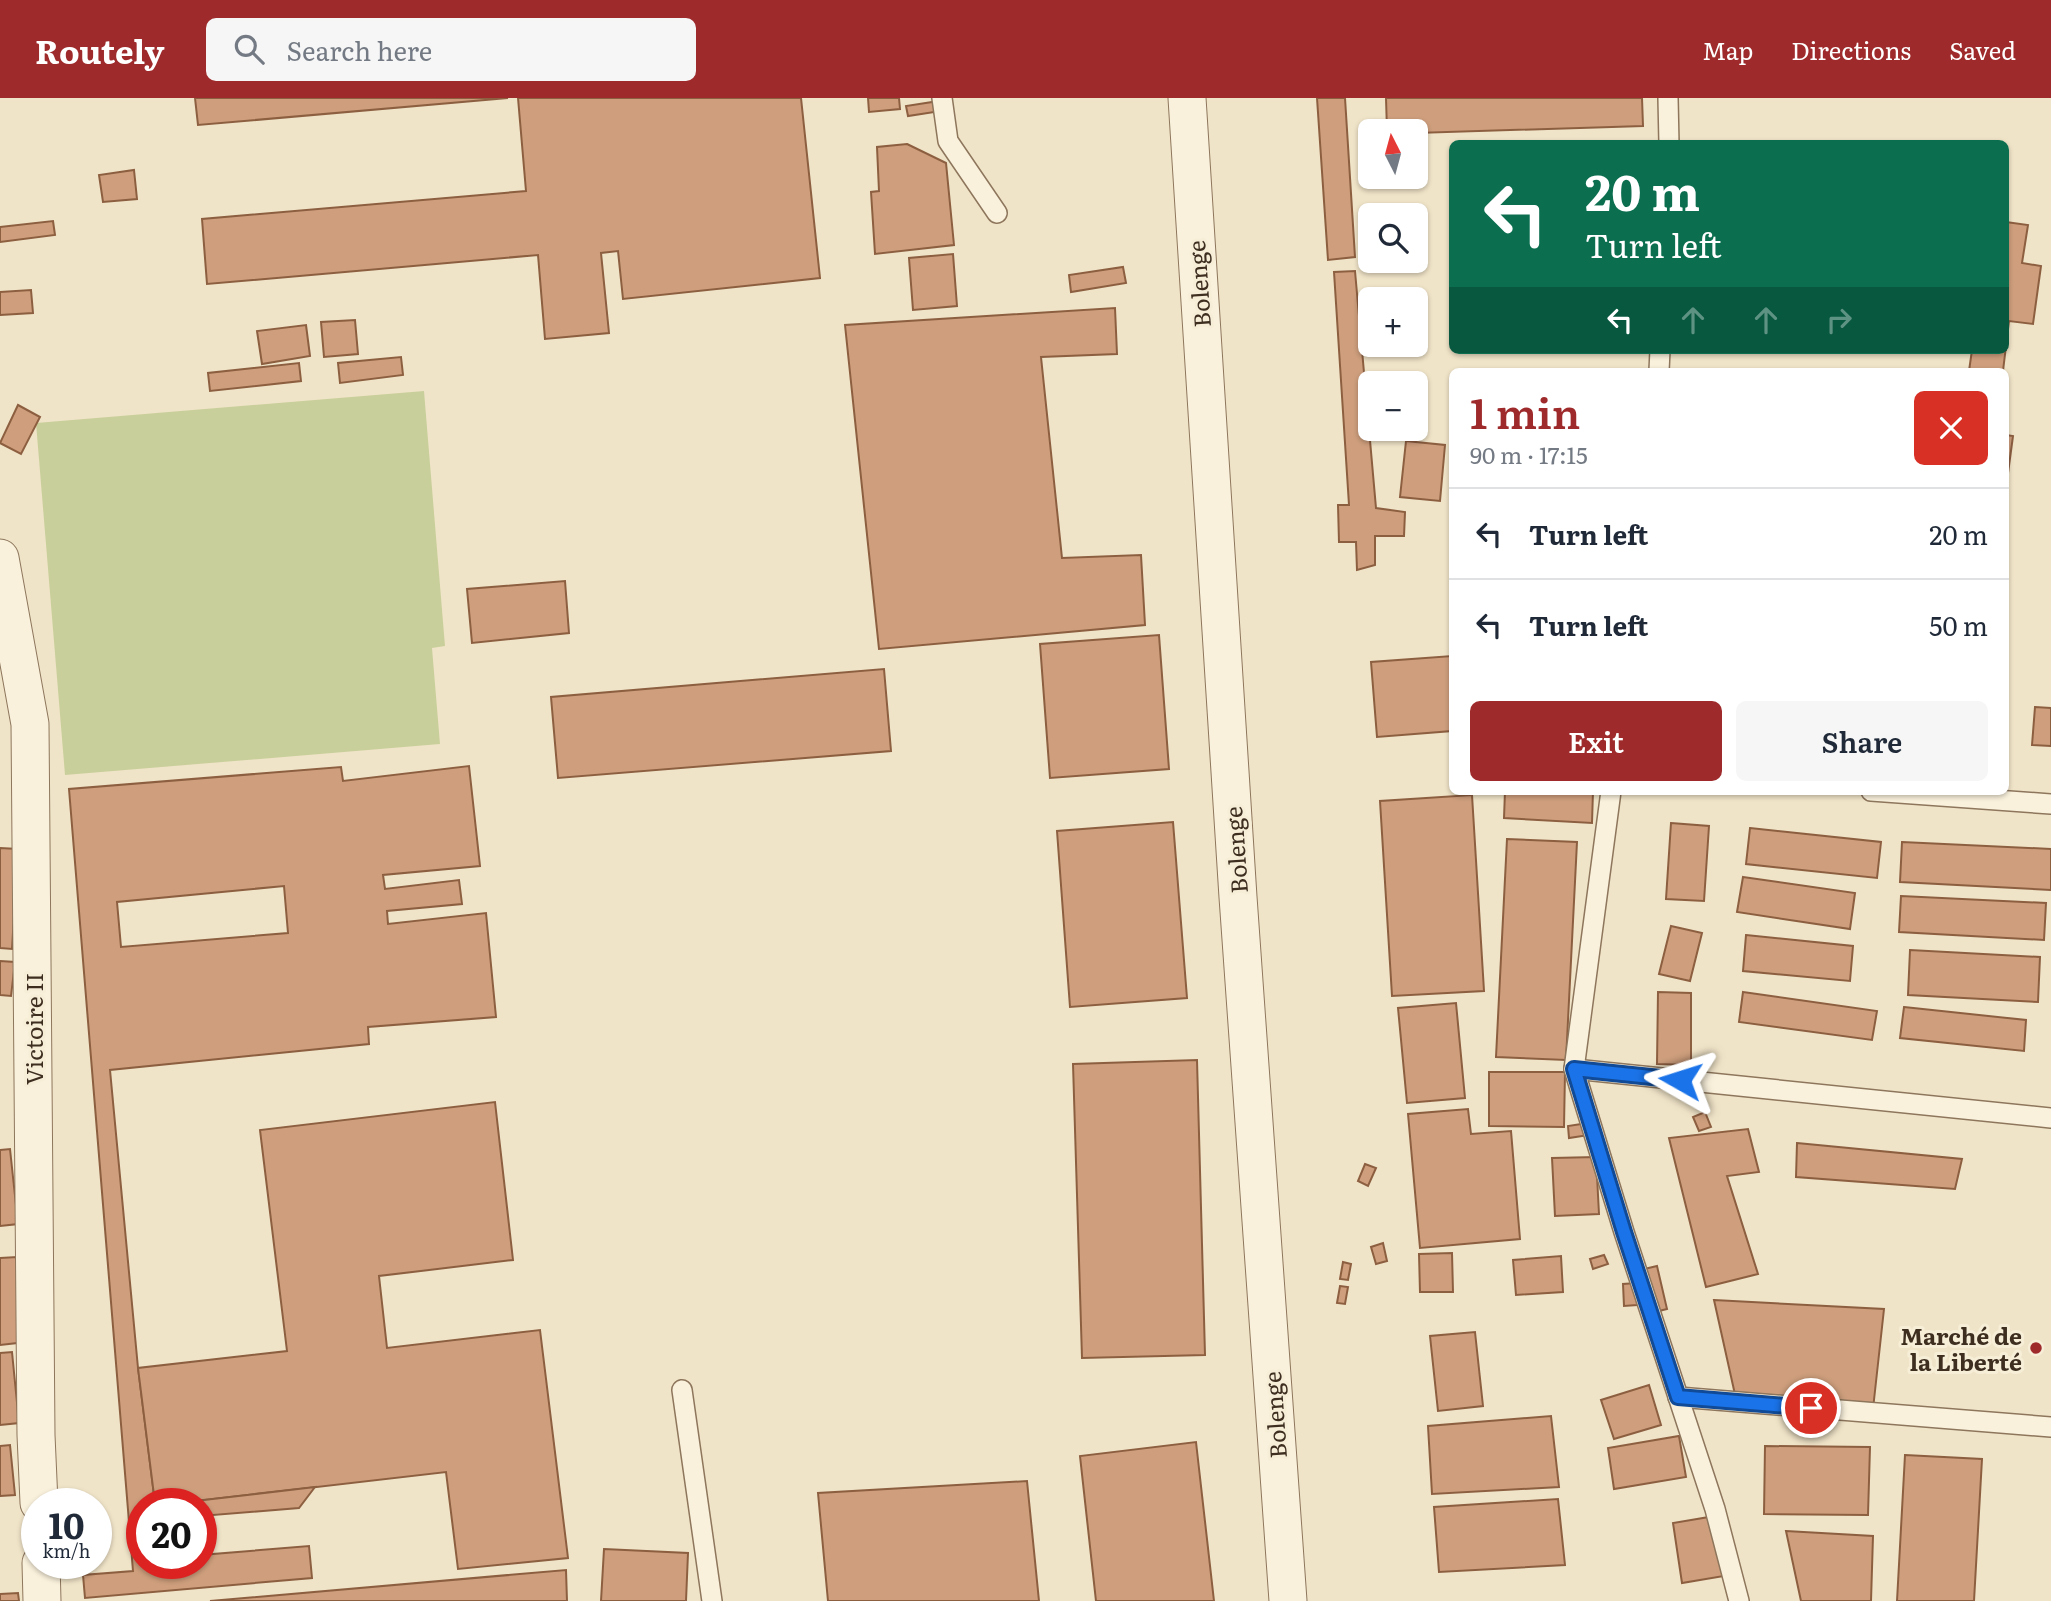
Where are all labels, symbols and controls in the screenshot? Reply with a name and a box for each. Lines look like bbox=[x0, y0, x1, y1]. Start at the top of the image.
search box bbox=[206, 18, 696, 81]
text: Routely bbox=[35, 25, 164, 74]
icon: search bbox=[230, 30, 268, 68]
text: Search here bbox=[286, 30, 432, 69]
text: Map bbox=[1702, 32, 1753, 67]
text: Directions bbox=[1791, 32, 1911, 67]
text: Saved bbox=[1949, 32, 2016, 67]
north arrow bbox=[1358, 119, 1428, 189]
map controls bbox=[1358, 119, 1428, 441]
text: 20 m bbox=[1585, 153, 1700, 226]
icon: left bbox=[1470, 168, 1561, 259]
button: search bbox=[1358, 203, 1428, 273]
text: Turn left bbox=[1585, 220, 1722, 268]
street label: Bolenge bbox=[1178, 239, 1218, 329]
button: + bbox=[1358, 287, 1428, 357]
icon: left bbox=[1601, 301, 1639, 339]
icon: ahead bbox=[1674, 301, 1712, 339]
icon: ahead bbox=[1747, 301, 1785, 339]
icon: right bbox=[1820, 301, 1858, 339]
button: − bbox=[1358, 371, 1428, 441]
text: 1 min bbox=[1470, 380, 1580, 442]
button: close bbox=[1914, 391, 1988, 465]
text: 90 m · 17:15 bbox=[1470, 437, 1588, 471]
text: Turn left bbox=[1529, 514, 1648, 553]
text: 20 m bbox=[1929, 514, 1988, 553]
icon: left bbox=[1470, 515, 1508, 553]
text: Turn left bbox=[1529, 605, 1648, 644]
text: 50 m bbox=[1929, 605, 1988, 644]
icon: left bbox=[1470, 606, 1508, 644]
button: Exit bbox=[1470, 701, 1722, 781]
button: Share bbox=[1736, 701, 1988, 781]
street label: Bolenge bbox=[1215, 805, 1255, 895]
street label: Victoire II bbox=[16, 973, 50, 1085]
position arrow bbox=[1643, 1043, 1717, 1117]
place label: Marché de la Liberté bbox=[1901, 1318, 2022, 1378]
marker: Marché de la Liberté bbox=[2028, 1340, 2044, 1356]
street label: Bolenge bbox=[1254, 1370, 1294, 1460]
pin bbox=[1781, 1378, 1841, 1438]
icon: arrive bbox=[1792, 1389, 1830, 1427]
speed limit sign: 20 bbox=[126, 1488, 217, 1579]
text: 10 bbox=[48, 1498, 85, 1550]
text: km/h bbox=[43, 1537, 90, 1564]

